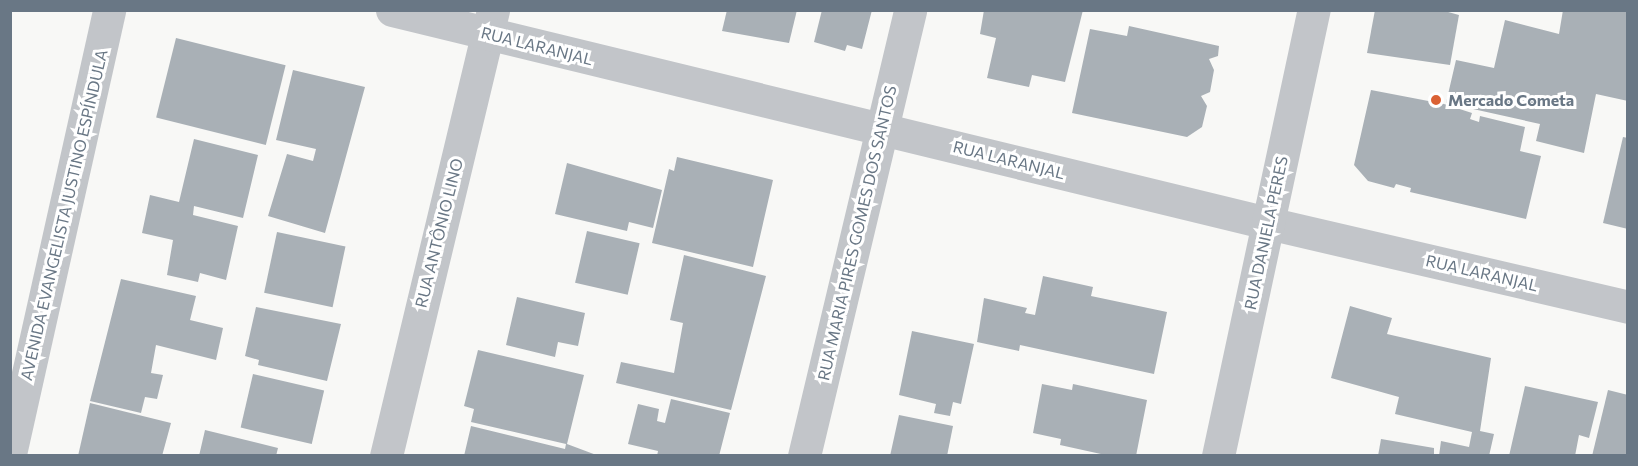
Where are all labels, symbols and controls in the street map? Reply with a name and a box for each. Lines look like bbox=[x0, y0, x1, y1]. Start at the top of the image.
street label: RUA LARANJAL bbox=[479, 23, 595, 69]
street label: AVENIDA EVANGELISTA JUSTINO ESPÍNDULA bbox=[16, 48, 112, 382]
street label: RUA MARIA PIRES GOMES DOS SANTOS bbox=[814, 84, 900, 382]
place label: Mercado Cometa bbox=[1448, 90, 1574, 110]
marker: Mercado Cometa bbox=[1429, 93, 1443, 107]
street label: RUA LARANJAL bbox=[951, 137, 1067, 183]
street label: RUA DANIELA PERES bbox=[1240, 154, 1292, 312]
street label: RUA ANTÔNIO LINO bbox=[411, 156, 467, 310]
street label: RUA LARANJAL bbox=[1424, 251, 1540, 295]

